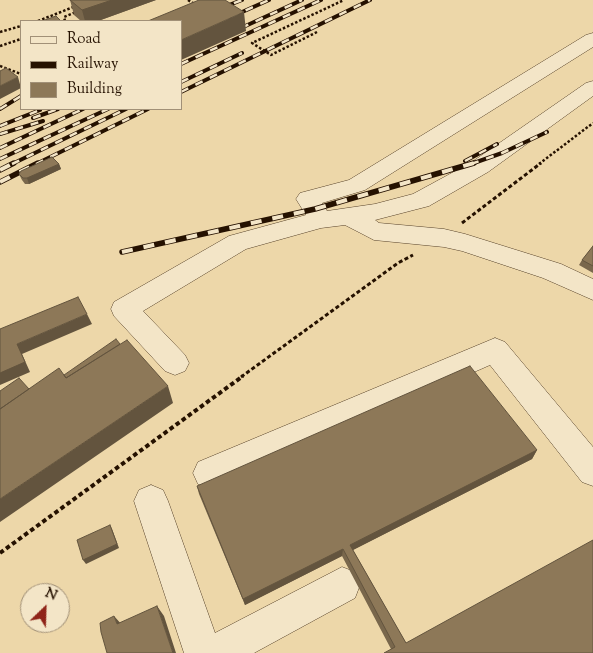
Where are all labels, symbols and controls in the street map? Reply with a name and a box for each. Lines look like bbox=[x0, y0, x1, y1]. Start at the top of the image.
legend bbox=[20, 20, 182, 110]
text: Road bbox=[67, 29, 101, 50]
text: Railway bbox=[67, 54, 118, 75]
text: Building bbox=[67, 79, 122, 100]
north arrow bbox=[20, 583, 70, 633]
text: N bbox=[42, 584, 60, 607]

